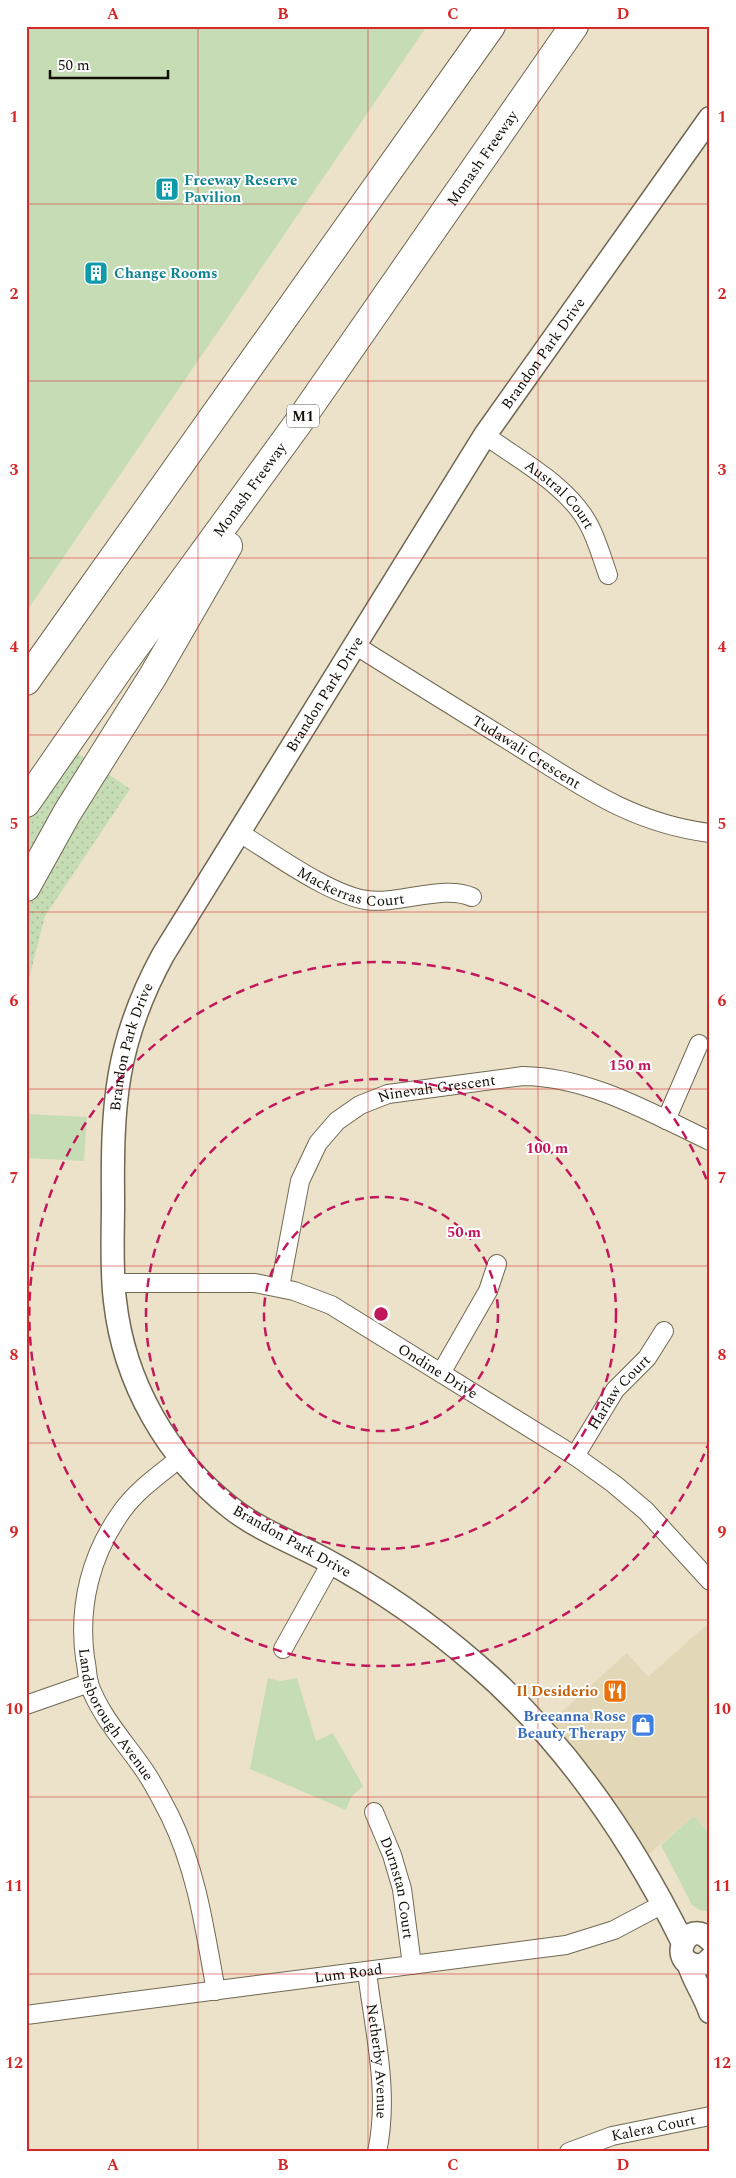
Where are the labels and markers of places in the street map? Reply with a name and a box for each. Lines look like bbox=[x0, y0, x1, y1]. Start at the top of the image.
place label: Freeway Reserve Pavilion bbox=[184, 169, 298, 209]
building icon: Freeway Reserve Pavilion bbox=[154, 176, 180, 202]
building icon: Change Rooms bbox=[83, 260, 109, 286]
place label: Change Rooms bbox=[114, 262, 218, 285]
centre of rings bbox=[372, 1305, 390, 1323]
restaurant icon: Il Desiderio bbox=[602, 1678, 628, 1704]
place label: Il Desiderio bbox=[516, 1680, 598, 1703]
place label: Breeanna Rose Beauty Therapy bbox=[517, 1705, 627, 1745]
shop icon: Breeanna Rose Beauty Therapy bbox=[630, 1712, 656, 1738]

